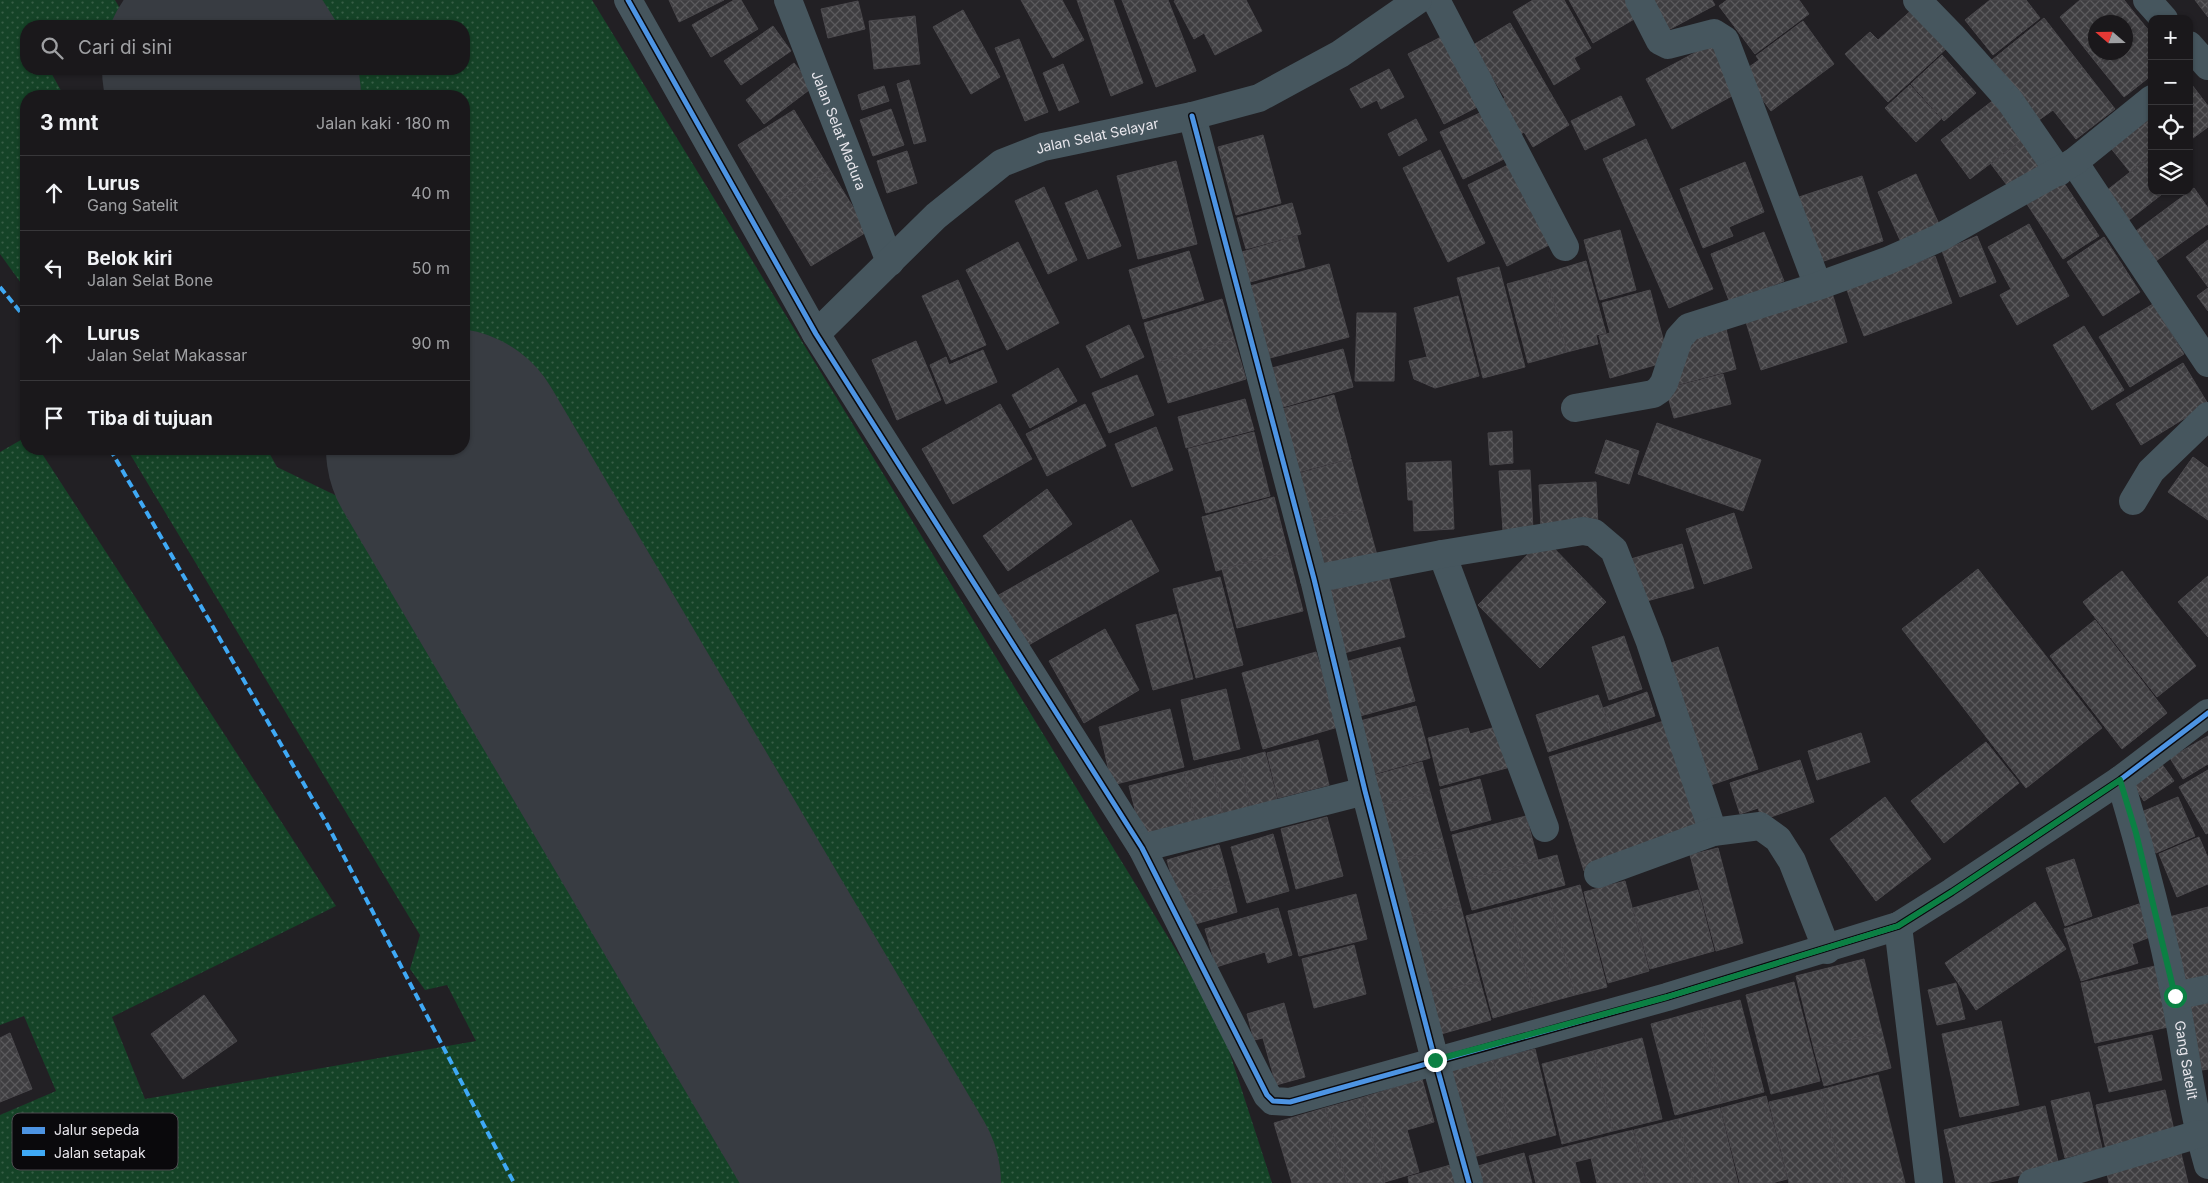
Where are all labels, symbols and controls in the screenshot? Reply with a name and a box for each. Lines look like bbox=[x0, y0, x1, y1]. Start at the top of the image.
north arrow bbox=[2088, 15, 2133, 60]
map controls bbox=[2148, 15, 2193, 195]
button: + bbox=[2148, 15, 2193, 60]
search box bbox=[20, 20, 470, 75]
icon: search bbox=[38, 34, 66, 62]
text: Cari di sini bbox=[78, 36, 172, 59]
button: − bbox=[2148, 60, 2193, 105]
street label: Jalan Selat Madura bbox=[808, 68, 870, 192]
button: locate bbox=[2148, 105, 2193, 150]
text: 3 mnt bbox=[40, 110, 98, 135]
text: Jalan kaki · 180 m bbox=[316, 113, 450, 133]
street label: Jalan Selat Selayar bbox=[1033, 114, 1160, 157]
button: layers bbox=[2148, 150, 2193, 195]
text: Lurus bbox=[87, 172, 140, 195]
icon: ahead bbox=[40, 179, 68, 207]
text: 40 m bbox=[411, 183, 450, 203]
text: Gang Satelit bbox=[87, 195, 178, 215]
text: Belok kiri bbox=[87, 247, 172, 270]
icon: left bbox=[40, 254, 68, 282]
text: 50 m bbox=[412, 258, 450, 278]
text: Jalan Selat Bone bbox=[87, 270, 213, 290]
text: Lurus bbox=[87, 322, 140, 345]
icon: ahead bbox=[40, 329, 68, 357]
text: 90 m bbox=[411, 333, 450, 353]
text: Jalan Selat Makassar bbox=[87, 345, 247, 365]
icon: arrive bbox=[40, 404, 68, 432]
text: Tiba di tujuan bbox=[87, 407, 213, 430]
route start bbox=[2164, 985, 2187, 1008]
street label: Gang Satelit bbox=[2172, 1019, 2202, 1101]
route end bbox=[1424, 1049, 1447, 1072]
legend bbox=[12, 1113, 178, 1170]
text: Jalur sepeda bbox=[54, 1121, 139, 1138]
text: Jalan setapak bbox=[54, 1144, 146, 1161]

